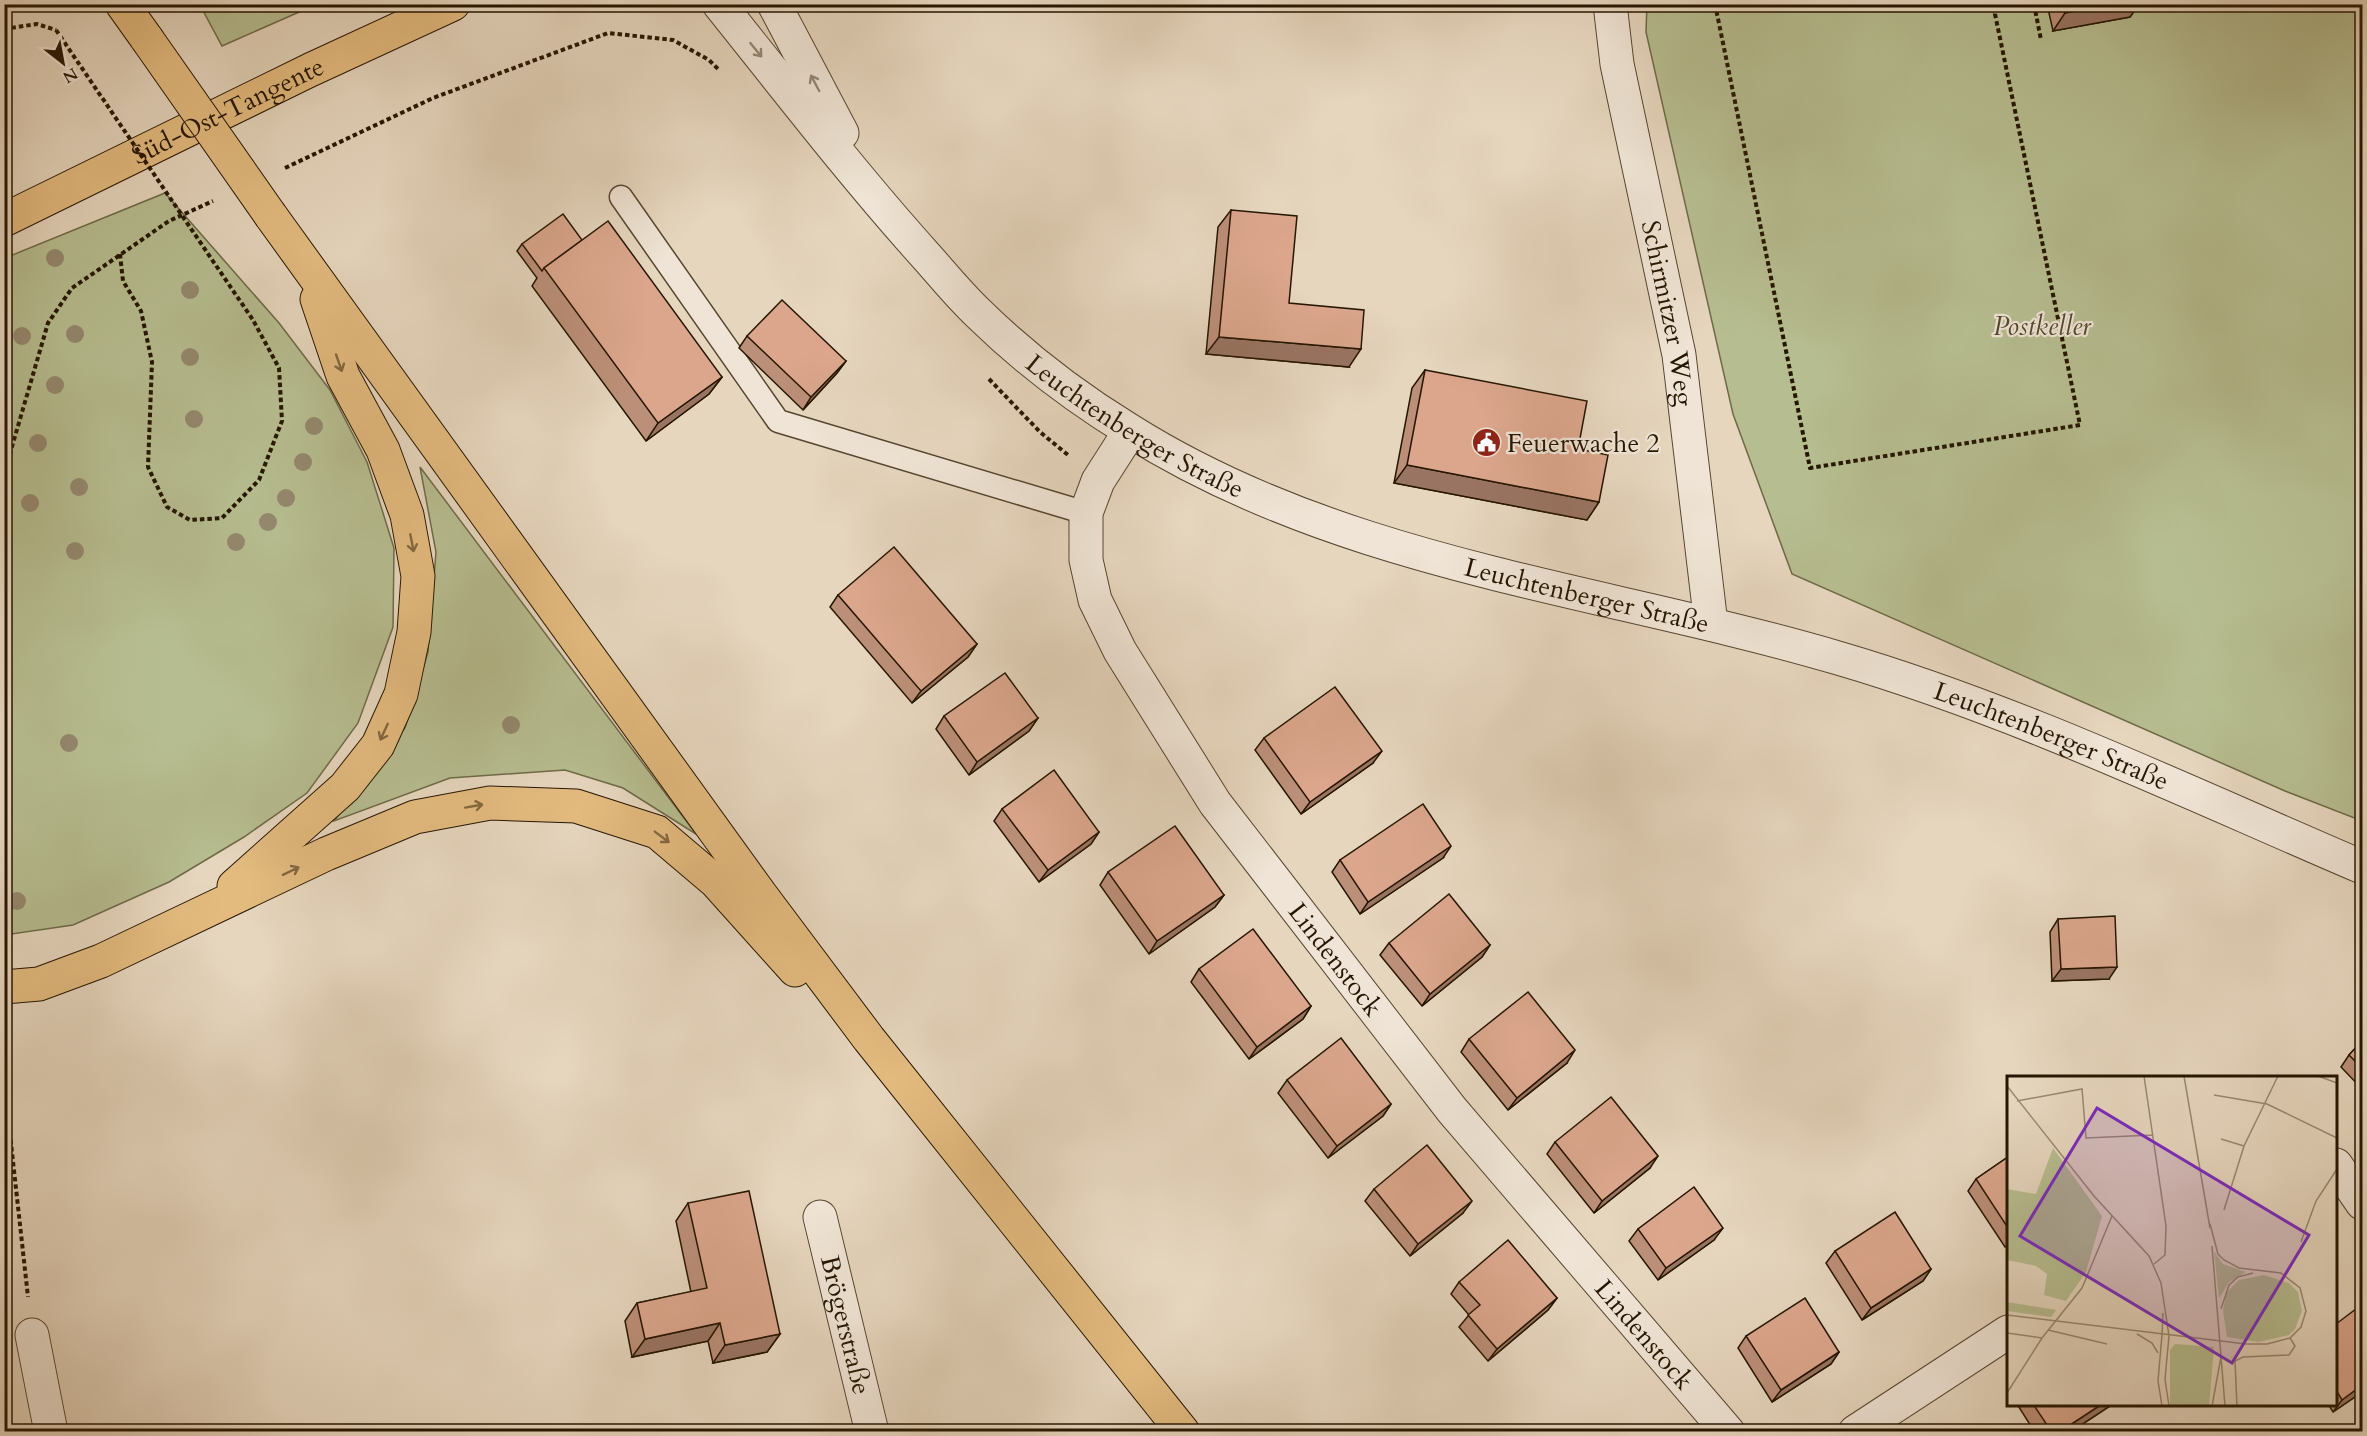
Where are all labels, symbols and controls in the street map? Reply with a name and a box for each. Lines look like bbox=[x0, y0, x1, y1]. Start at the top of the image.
north arrow bbox=[33, 33, 93, 93]
one-way arrow bbox=[750, 42, 763, 58]
street label: Süd-Ost-Tangente bbox=[126, 49, 329, 172]
text: N bbox=[58, 62, 82, 88]
one-way arrow bbox=[809, 75, 821, 92]
street label: Schirmitzer Weg bbox=[1633, 217, 1702, 408]
park label: Postkeller bbox=[1993, 309, 2092, 344]
street label: Leuchtenberger Straße bbox=[1019, 346, 1249, 506]
one-way arrow bbox=[334, 353, 345, 372]
place label: Feuerwache 2 bbox=[1507, 426, 1660, 461]
public building icon: Feuerwache 2 bbox=[1470, 427, 1502, 459]
one-way arrow bbox=[407, 532, 418, 552]
street label: Leuchtenberger Straße bbox=[1461, 549, 1713, 641]
street label: Leuchtenberger Straße bbox=[1929, 673, 2174, 798]
one-way arrow bbox=[378, 722, 389, 740]
one-way arrow bbox=[463, 800, 483, 811]
one-way arrow bbox=[654, 831, 670, 844]
one-way arrow bbox=[282, 864, 300, 876]
street label: Lindenstock bbox=[1281, 895, 1391, 1023]
inset map bbox=[2007, 1076, 2337, 1406]
street label: Brögerstraße bbox=[812, 1252, 880, 1398]
street label: Lindenstock bbox=[1587, 1272, 1702, 1397]

